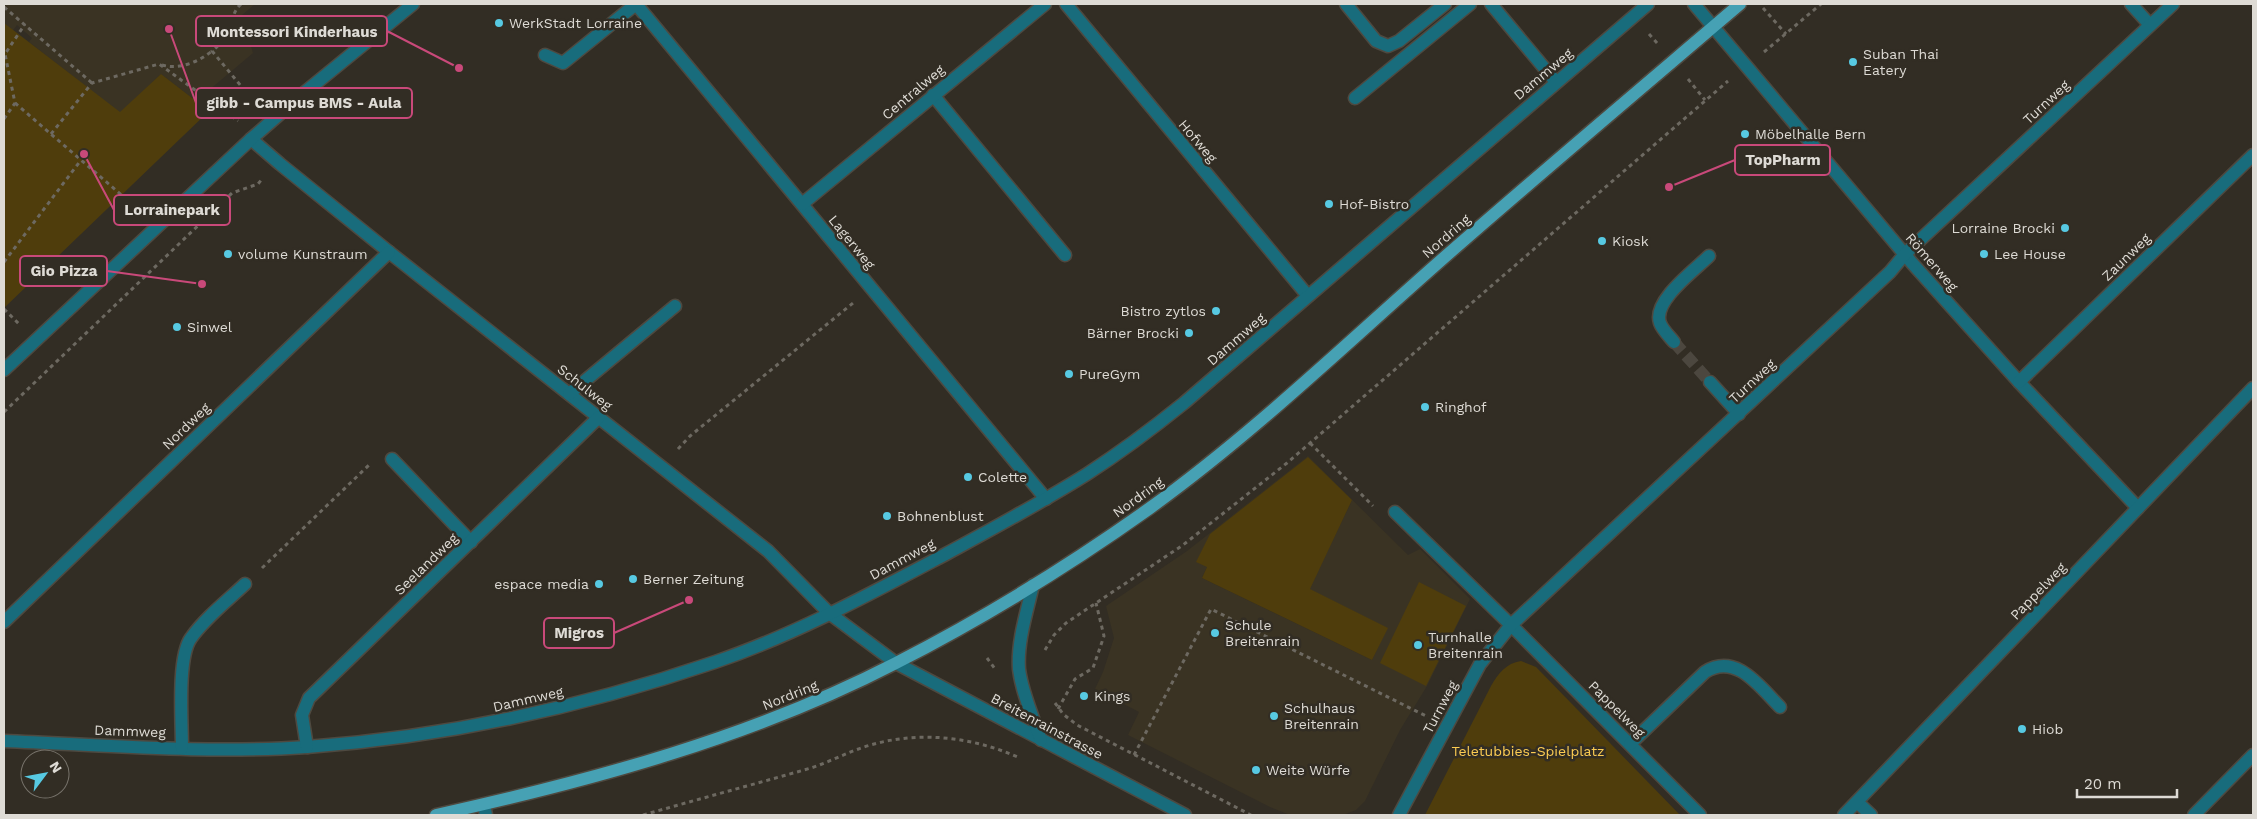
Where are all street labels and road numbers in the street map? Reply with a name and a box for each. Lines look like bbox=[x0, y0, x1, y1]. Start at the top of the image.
street label: Dammweg bbox=[1510, 45, 1576, 103]
street label: Centralweg bbox=[879, 61, 948, 123]
street label: Turnweg bbox=[2020, 76, 2073, 127]
street label: Hofweg bbox=[1175, 116, 1221, 166]
street label: Nordring bbox=[1419, 210, 1474, 261]
street label: Lagerweg bbox=[825, 212, 879, 273]
street label: Römerweg bbox=[1902, 230, 1962, 295]
street label: Zaunweg bbox=[2099, 230, 2154, 284]
street label: Dammweg bbox=[1204, 309, 1269, 369]
street label: Turnweg bbox=[1726, 355, 1779, 406]
street label: Schulweg bbox=[554, 361, 616, 414]
street label: Nordweg bbox=[159, 399, 213, 453]
street label: Nordring bbox=[1110, 473, 1167, 521]
street label: Seelandweg bbox=[391, 529, 461, 598]
street label: Dammweg bbox=[867, 535, 938, 583]
street label: Pappelweg bbox=[2007, 559, 2070, 623]
street label: Nordring bbox=[760, 676, 821, 713]
street label: Turnweg bbox=[1419, 677, 1461, 736]
street label: Pappelweg bbox=[1585, 677, 1649, 741]
street label: Dammweg bbox=[491, 683, 565, 715]
street label: Breitenrainstrasse bbox=[988, 690, 1106, 762]
street label: Dammweg bbox=[94, 722, 167, 740]

